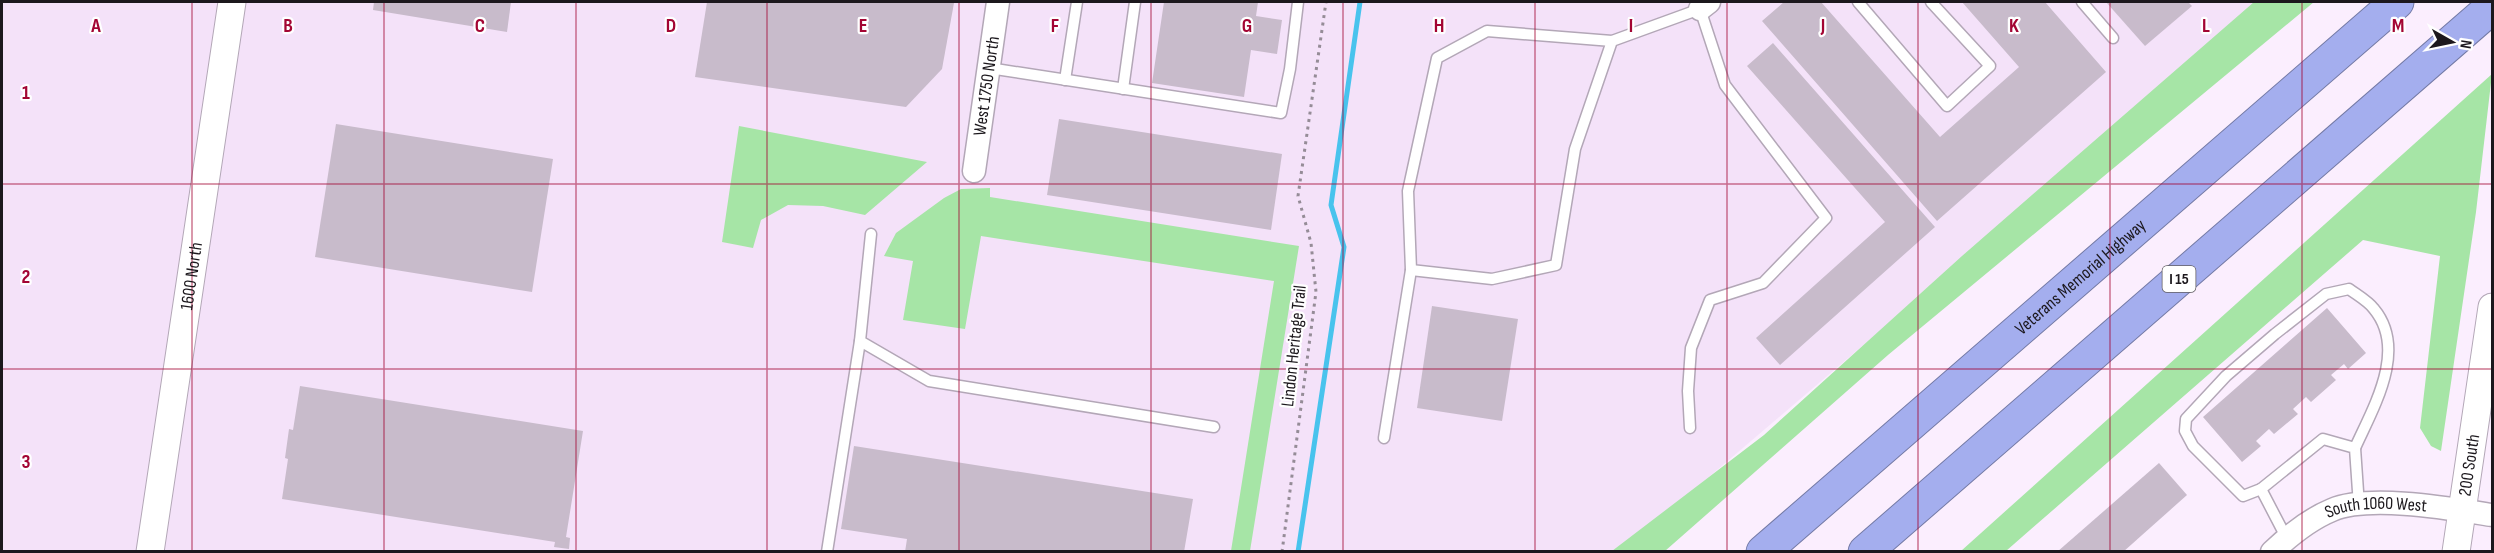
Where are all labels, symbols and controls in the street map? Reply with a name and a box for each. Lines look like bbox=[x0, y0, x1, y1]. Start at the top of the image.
north arrow bbox=[2422, 12, 2482, 72]
text: A bbox=[90, 14, 101, 38]
text: B bbox=[283, 14, 293, 38]
text: C bbox=[475, 14, 485, 38]
text: D bbox=[666, 14, 676, 38]
text: E bbox=[859, 14, 867, 38]
text: F bbox=[1051, 14, 1059, 38]
text: G bbox=[1242, 14, 1252, 38]
text: H bbox=[1434, 14, 1444, 38]
text: I bbox=[1629, 14, 1633, 38]
text: J bbox=[1820, 14, 1825, 38]
text: K bbox=[2009, 14, 2019, 38]
text: L bbox=[2202, 14, 2210, 38]
text: M bbox=[2392, 14, 2404, 38]
street label: West 1750 North bbox=[969, 35, 1004, 137]
text: N bbox=[2455, 38, 2475, 50]
text: 1 bbox=[22, 81, 30, 105]
street label: Veterans Memorial Highway bbox=[2011, 214, 2150, 339]
street label: 1600 North bbox=[176, 241, 207, 311]
text: 2 bbox=[22, 265, 30, 289]
road number: I 15 bbox=[2162, 266, 2196, 292]
street label: Lindon Heritage Trail bbox=[1277, 284, 1311, 408]
street label: 200 South bbox=[2454, 433, 2484, 497]
text: 3 bbox=[22, 450, 31, 474]
street label: South 1060 West bbox=[2321, 492, 2428, 522]

